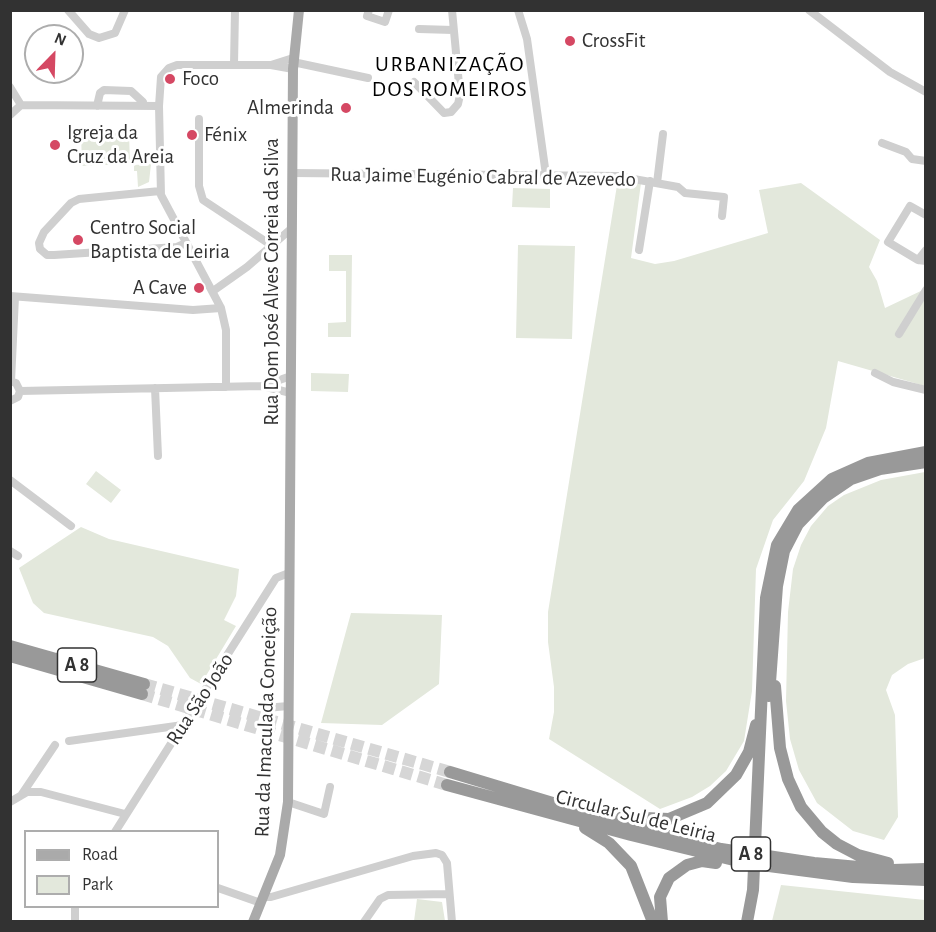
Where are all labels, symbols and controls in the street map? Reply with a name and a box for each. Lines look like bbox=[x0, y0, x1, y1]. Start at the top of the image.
north arrow bbox=[24, 24, 84, 84]
place label: CrossFit bbox=[582, 28, 645, 54]
text: N bbox=[52, 30, 68, 49]
marker: CrossFit bbox=[563, 34, 577, 48]
district label: URBANIZAÇÃO DOS ROMEIROS bbox=[372, 51, 528, 102]
place label: Foco bbox=[182, 66, 219, 92]
marker: Foco bbox=[163, 72, 177, 86]
place label: Almerinda bbox=[247, 95, 334, 121]
marker: Almerinda bbox=[339, 101, 353, 115]
place label: Igreja da Cruz da Areia bbox=[67, 120, 174, 170]
place label: Fénix bbox=[204, 122, 247, 148]
marker: Fénix bbox=[185, 128, 199, 142]
marker: Igreja da Cruz da Areia bbox=[48, 138, 62, 152]
street label: Rua Dom José Alves Correia da Silva bbox=[259, 138, 285, 426]
street label: Rua Jaime Eugénio Cabral de Azevedo bbox=[330, 162, 636, 192]
place label: Centro Social Baptista de Leiria bbox=[90, 215, 230, 265]
marker: Centro Social Baptista de Leiria bbox=[71, 233, 85, 247]
place label: A Cave bbox=[133, 275, 187, 301]
marker: A Cave bbox=[192, 281, 206, 295]
street label: Rua da Imaculada Conceição bbox=[249, 606, 283, 838]
road number: A 8 bbox=[58, 648, 97, 682]
street label: Rua São João bbox=[161, 648, 239, 750]
street label: Circular Sul de Leiria bbox=[553, 784, 719, 848]
legend bbox=[24, 830, 219, 908]
road number: A 8 bbox=[732, 837, 771, 871]
text: Road bbox=[82, 846, 118, 864]
text: Park bbox=[82, 876, 113, 894]

